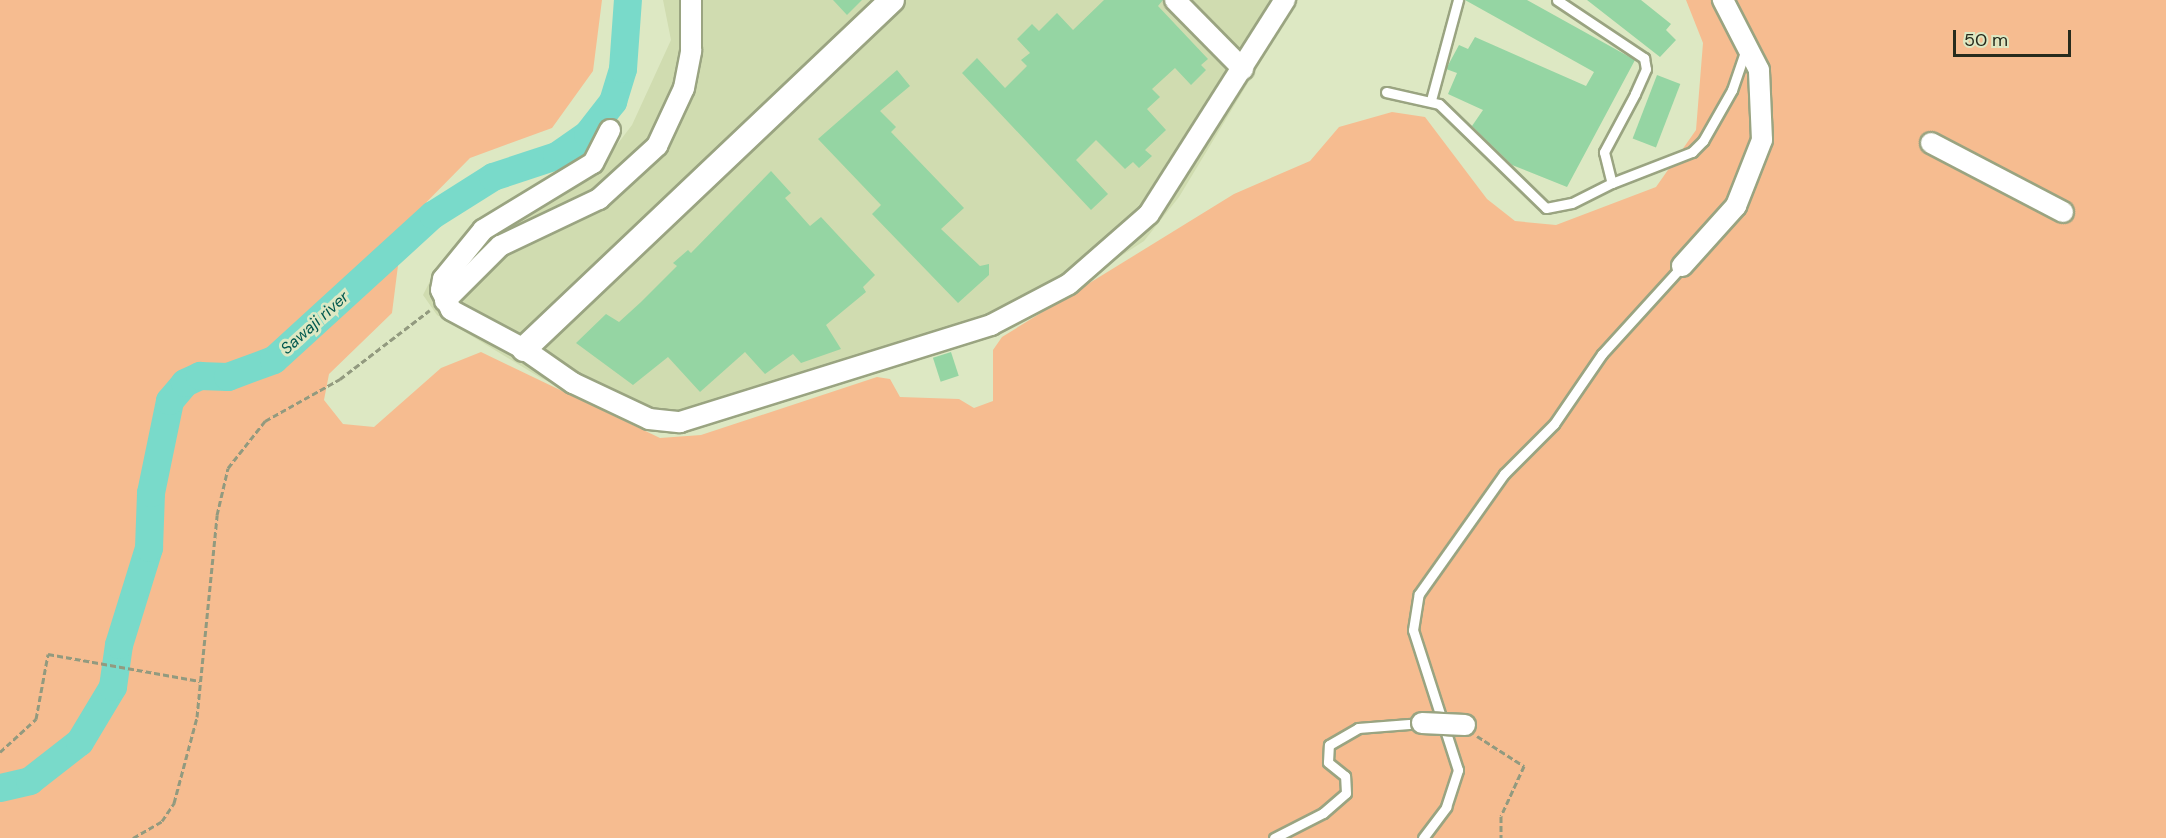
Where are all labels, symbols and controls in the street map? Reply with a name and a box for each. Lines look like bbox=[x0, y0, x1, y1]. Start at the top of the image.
scale bar bbox=[1956, 18, 2074, 56]
text: 50 m bbox=[1964, 28, 2008, 52]
water label: Sawaji river bbox=[277, 288, 353, 358]

